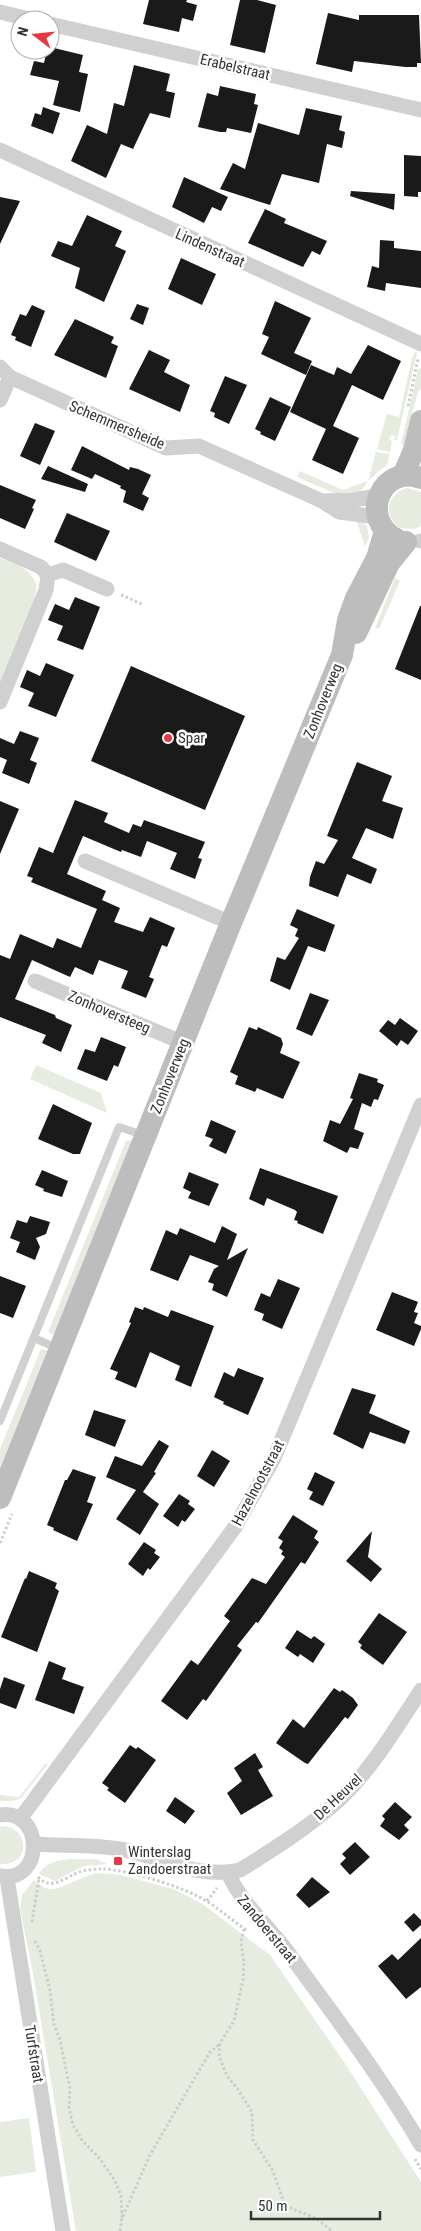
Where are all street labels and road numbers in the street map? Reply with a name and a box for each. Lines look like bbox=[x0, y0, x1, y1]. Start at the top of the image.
street label: Erabelstraat bbox=[198, 50, 272, 84]
street label: Lindenstraat bbox=[173, 225, 247, 271]
street label: Schemmersheide bbox=[66, 397, 168, 453]
street label: Zonhoverweg bbox=[300, 661, 346, 741]
street label: Zonhoversteeg bbox=[65, 987, 153, 1037]
street label: Zonhoverweg bbox=[147, 1036, 193, 1116]
street label: Hazelnootstraat bbox=[228, 1437, 288, 1529]
street label: De Heuvel bbox=[310, 1770, 366, 1824]
street label: Zandoerstraat bbox=[233, 1891, 301, 1967]
street label: Turfstraat bbox=[21, 2024, 47, 2084]

